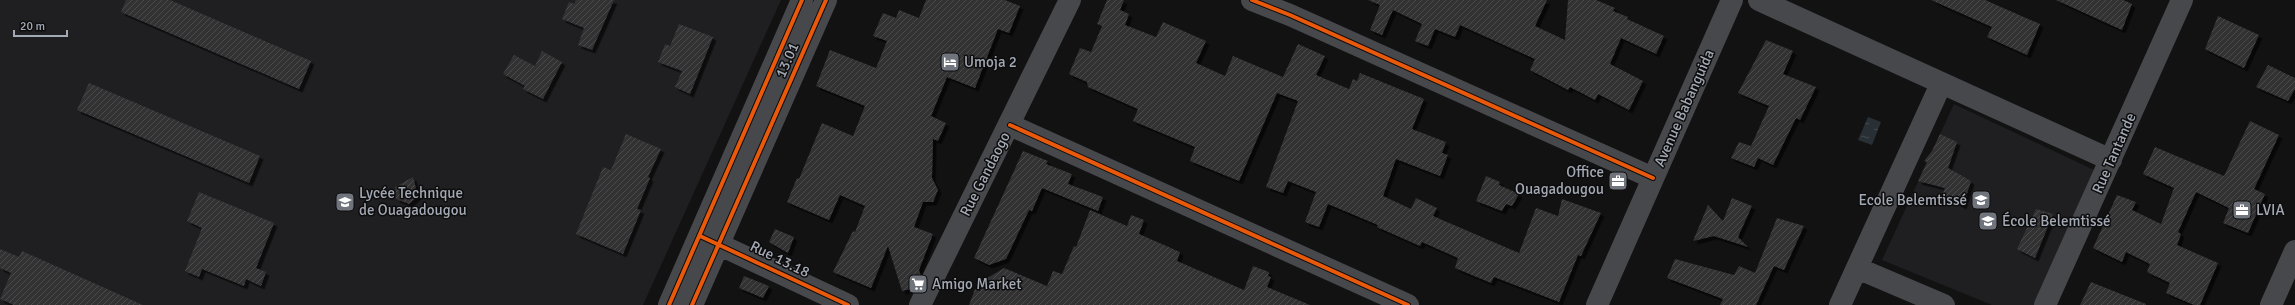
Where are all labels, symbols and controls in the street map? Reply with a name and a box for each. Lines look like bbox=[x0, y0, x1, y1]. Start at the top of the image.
scale bar bbox=[14, 12, 67, 38]
text: 20 m bbox=[20, 19, 45, 34]
street label: 13.01 bbox=[771, 40, 803, 80]
street label: Avenue Babanguida bbox=[1650, 47, 1718, 169]
hotel icon: Umoja 2 bbox=[939, 51, 961, 73]
place label: Umoja 2 bbox=[964, 53, 1017, 71]
street label: Rue Tantande bbox=[2088, 110, 2140, 196]
street label: Rue Gandaogo bbox=[956, 129, 1014, 219]
place label: Office Ouagadougou bbox=[1515, 163, 1604, 198]
office icon: Office Ouagadougou bbox=[1607, 170, 1629, 192]
place label: Lycée Technique de Ouagadougou bbox=[359, 184, 467, 219]
school or university icon: Ecole Belemtissé bbox=[1970, 189, 1992, 211]
school or university icon: Lycée Technique de Ouagadougou bbox=[334, 191, 356, 213]
place label: Ecole Belemtissé bbox=[1858, 191, 1967, 209]
office icon: LVIA bbox=[2231, 199, 2253, 221]
place label: LVIA bbox=[2256, 201, 2285, 219]
school or university icon: École Belemtissé bbox=[1977, 210, 1999, 232]
place label: École Belemtissé bbox=[2002, 211, 2111, 230]
street label: Rue 13.18 bbox=[747, 237, 813, 281]
supermarket icon: Amigo Market bbox=[907, 273, 929, 295]
place label: Amigo Market bbox=[932, 275, 1021, 293]

